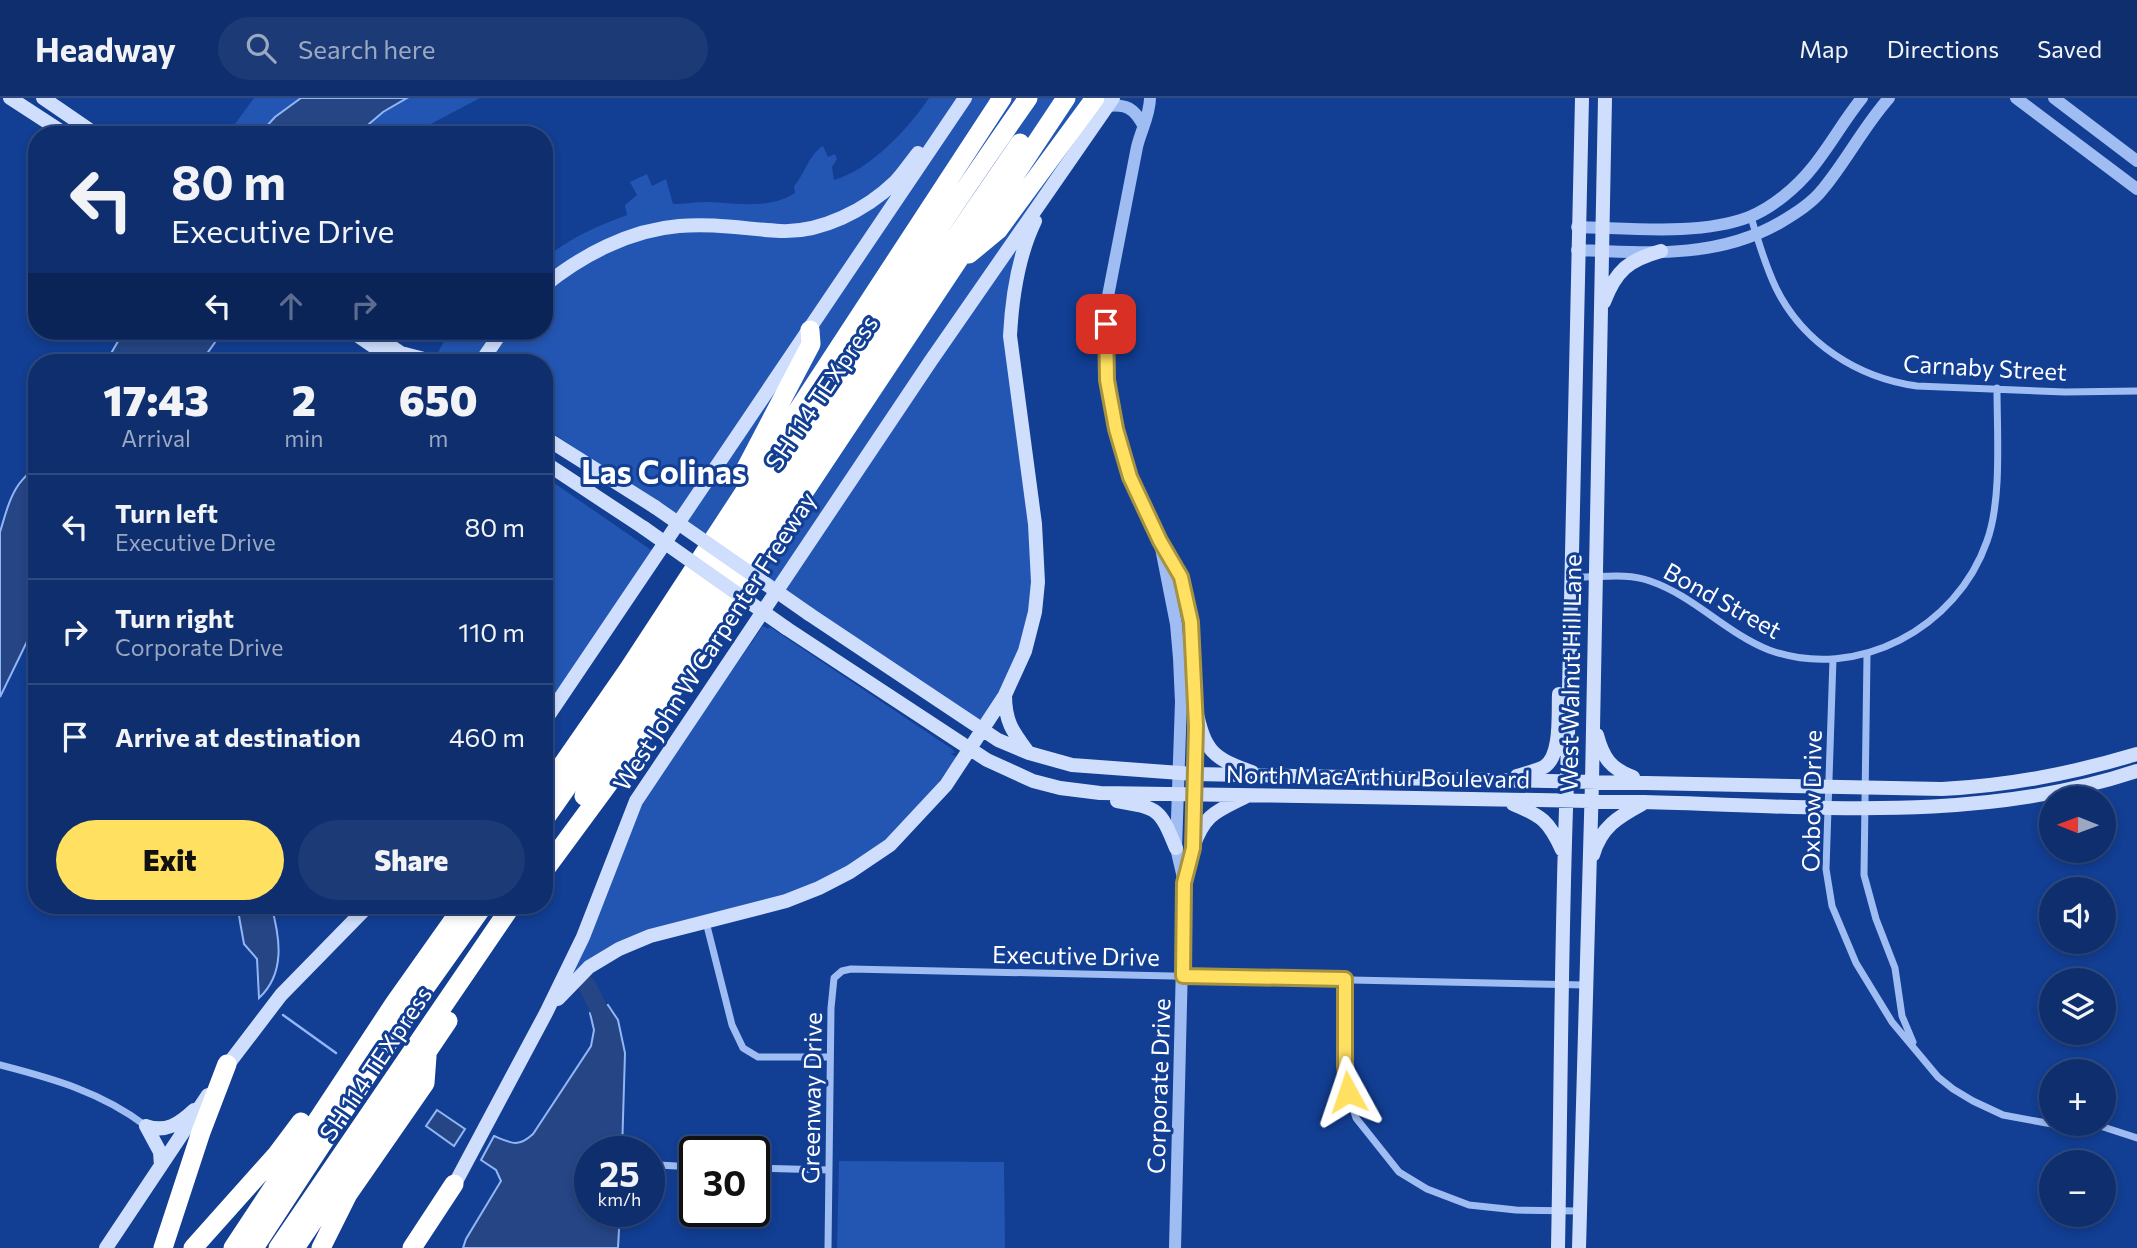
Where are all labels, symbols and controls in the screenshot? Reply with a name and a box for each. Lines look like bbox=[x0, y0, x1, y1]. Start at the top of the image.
search box bbox=[218, 17, 708, 80]
text: Headway bbox=[35, 28, 176, 69]
icon: search bbox=[242, 29, 280, 67]
text: Search here bbox=[298, 33, 436, 64]
text: Map bbox=[1799, 34, 1849, 63]
text: Directions bbox=[1887, 34, 1999, 63]
text: Saved bbox=[2037, 34, 2102, 63]
text: 80 m bbox=[171, 150, 286, 210]
icon: left bbox=[56, 154, 147, 245]
text: Executive Drive bbox=[171, 210, 394, 250]
icon: left bbox=[199, 287, 237, 325]
icon: ahead bbox=[272, 287, 310, 325]
icon: right bbox=[345, 287, 383, 325]
pin bbox=[1076, 294, 1136, 354]
icon: arrive bbox=[1087, 305, 1125, 343]
street label: SH 114 TEXpress bbox=[759, 309, 883, 475]
street label: Carnaby Street bbox=[1903, 348, 2068, 386]
text: 17:43 bbox=[103, 373, 209, 425]
text: 2 bbox=[292, 373, 316, 425]
text: 650 bbox=[399, 373, 478, 425]
text: Arrival bbox=[121, 424, 191, 452]
text: min bbox=[284, 424, 323, 452]
text: m bbox=[428, 424, 448, 452]
district label: Las Colinas bbox=[581, 451, 747, 491]
street label: West John W Carpenter Freeway bbox=[606, 486, 822, 796]
text: Turn left bbox=[115, 497, 218, 528]
icon: left bbox=[56, 508, 94, 546]
text: 80 m bbox=[465, 511, 525, 542]
text: Executive Drive bbox=[115, 528, 276, 556]
street label: West Walnut Hill Lane bbox=[1553, 554, 1587, 792]
street label: Bond Street bbox=[1659, 556, 1787, 644]
text: Turn right bbox=[115, 602, 234, 633]
icon: right bbox=[56, 613, 94, 651]
text: 110 m bbox=[458, 616, 525, 647]
text: Corporate Drive bbox=[115, 633, 283, 661]
icon: arrive bbox=[56, 718, 94, 756]
text: Arrive at destination bbox=[115, 721, 361, 752]
text: 460 m bbox=[449, 721, 525, 752]
street label: Oxbow Drive bbox=[1795, 730, 1827, 872]
street label: North MacArthur Boulevard bbox=[1226, 759, 1530, 793]
north arrow bbox=[2039, 786, 2116, 863]
map controls bbox=[2039, 786, 2116, 1227]
button: Exit bbox=[56, 820, 284, 900]
button: Share bbox=[298, 820, 525, 900]
button: sound bbox=[2039, 877, 2116, 954]
street label: Executive Drive bbox=[992, 939, 1160, 971]
button: layers bbox=[2039, 968, 2116, 1045]
street label: SH 114 TEXpress bbox=[313, 980, 437, 1146]
street label: Corporate Drive bbox=[1140, 998, 1176, 1174]
street label: Greenway Drive bbox=[795, 1012, 827, 1184]
position arrow bbox=[1311, 1055, 1385, 1129]
button: + bbox=[2039, 1059, 2116, 1136]
speed limit sign: 30 bbox=[679, 1136, 770, 1227]
button: − bbox=[2039, 1150, 2116, 1227]
text: 25 bbox=[599, 1151, 640, 1194]
text: km/h bbox=[598, 1188, 641, 1210]

